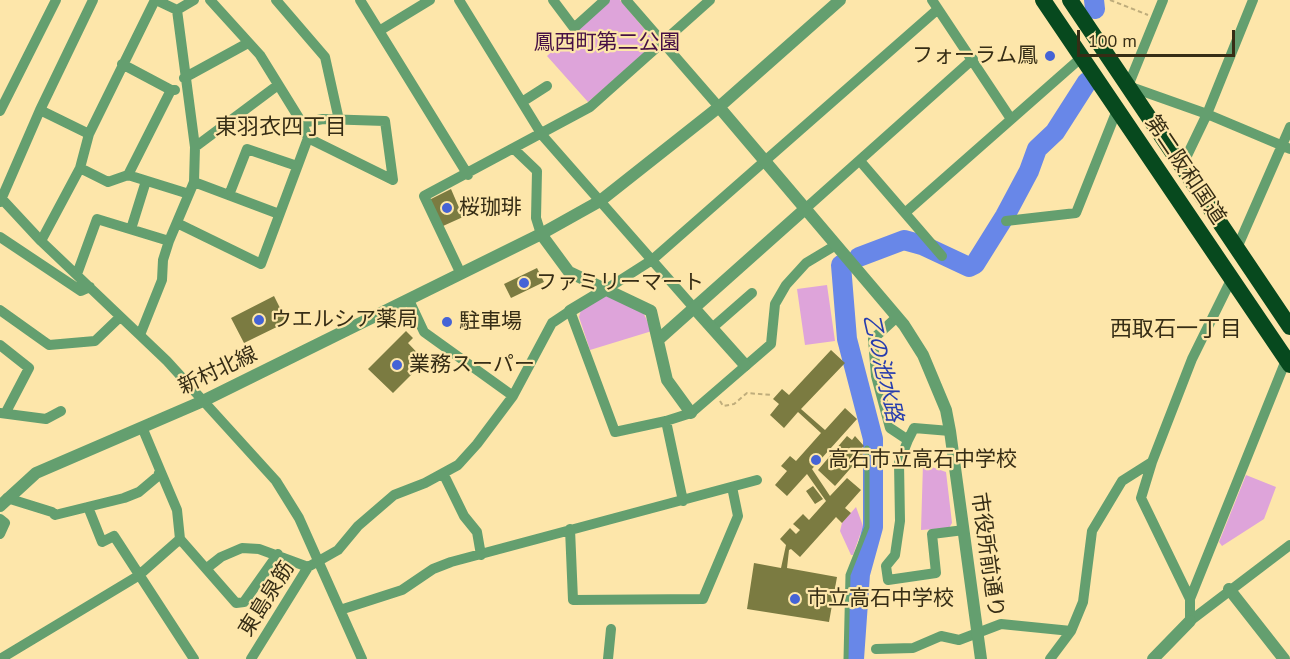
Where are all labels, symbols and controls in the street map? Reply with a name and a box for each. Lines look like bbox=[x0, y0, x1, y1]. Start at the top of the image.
scale bar bbox=[1080, 18, 1238, 56]
text: 100 m bbox=[1088, 29, 1137, 52]
park label: 鳳西町第二公園 bbox=[534, 30, 680, 56]
place label: フォーラム鳳 bbox=[912, 43, 1038, 69]
marker: フォーラム鳳 bbox=[1043, 49, 1057, 63]
street label: 第二阪和国道 bbox=[1139, 111, 1231, 229]
district label: 東羽衣四丁目 bbox=[215, 115, 347, 141]
place label: 桜珈琲 bbox=[459, 195, 522, 221]
marker: 桜珈琲 bbox=[440, 201, 454, 215]
place label: ファミリーマート bbox=[536, 270, 704, 296]
marker: ファミリーマート bbox=[517, 276, 531, 290]
place label: ウエルシア薬局 bbox=[271, 307, 418, 333]
place label: 駐車場 bbox=[459, 309, 522, 335]
water label: 乙の池水路 bbox=[857, 311, 907, 425]
marker: ウエルシア薬局 bbox=[252, 313, 266, 327]
marker: 駐車場 bbox=[440, 315, 454, 329]
district label: 西取石一丁目 bbox=[1110, 317, 1242, 343]
street label: 新村北線 bbox=[175, 342, 261, 400]
place label: 業務スーパー bbox=[409, 352, 535, 378]
marker: 業務スーパー bbox=[390, 358, 404, 372]
place label: 高石市立高石中学校 bbox=[828, 447, 1017, 473]
marker: 高石市立高石中学校 bbox=[809, 453, 823, 467]
street label: 市役所前通り bbox=[966, 491, 1008, 619]
street label: 東島泉筋 bbox=[234, 557, 300, 641]
place label: 市立高石中学校 bbox=[807, 586, 954, 612]
marker: 市立高石中学校 bbox=[788, 592, 802, 606]

